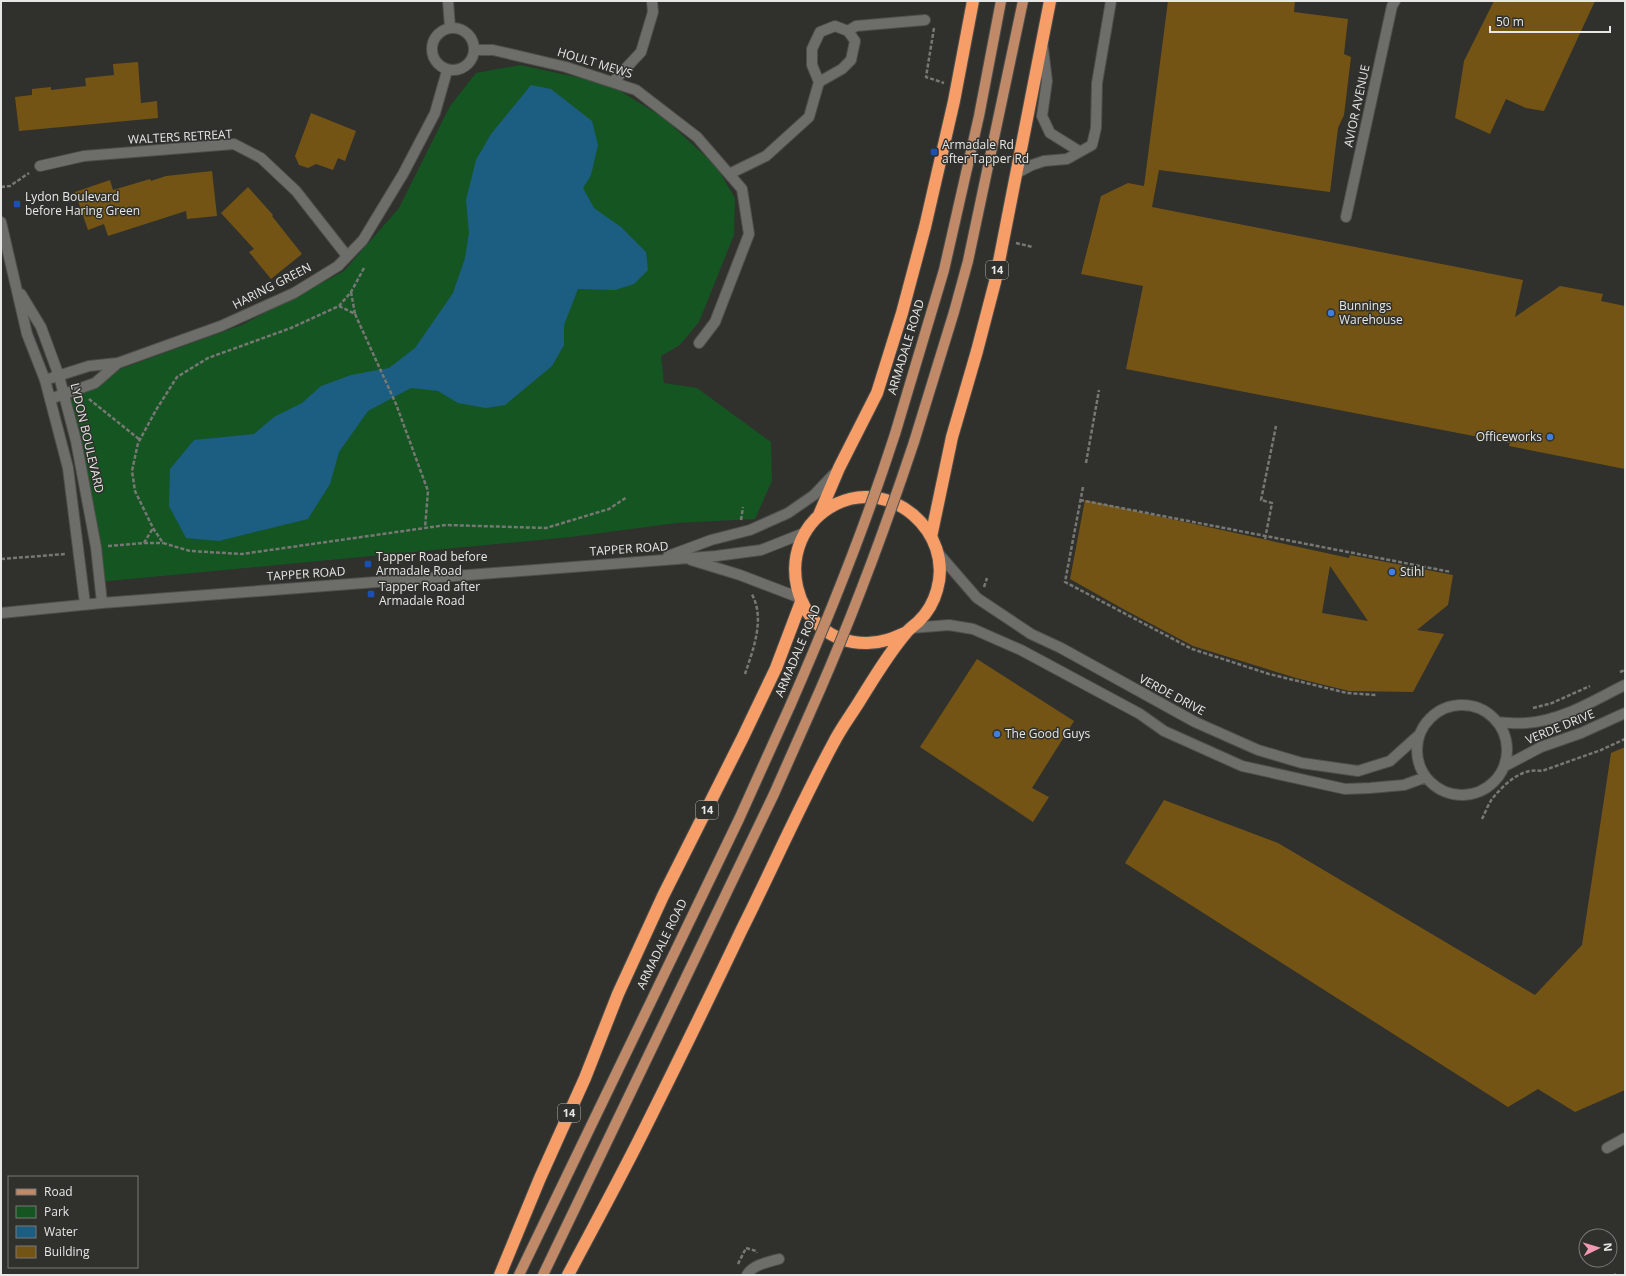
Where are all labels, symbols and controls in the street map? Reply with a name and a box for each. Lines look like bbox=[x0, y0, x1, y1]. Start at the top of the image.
scale bar bbox=[1490, 8, 1610, 34]
text: 50 m bbox=[1496, 13, 1524, 30]
street label: HOULT MEWS bbox=[555, 43, 635, 82]
street label: AVIOR AVENUE bbox=[1339, 63, 1374, 149]
street label: WALTERS RETREAT bbox=[127, 125, 233, 148]
place label: Armadale Rd after Tapper Rd bbox=[942, 136, 1029, 167]
marker: Armadale Rd after Tapper Rd bbox=[929, 147, 939, 157]
place label: Lydon Boulevard before Haring Green bbox=[25, 188, 140, 219]
marker: Lydon Boulevard before Haring Green bbox=[12, 199, 22, 209]
street label: HARING GREEN bbox=[229, 258, 314, 313]
road number: 14 bbox=[986, 261, 1008, 279]
street label: ARMADALE ROAD bbox=[883, 297, 928, 397]
place label: Bunnings Warehouse bbox=[1339, 297, 1403, 328]
marker: Bunnings Warehouse bbox=[1326, 308, 1336, 318]
street label: LYDON BOULEVARD bbox=[67, 381, 108, 495]
place label: Officeworks bbox=[1476, 428, 1542, 445]
marker: Officeworks bbox=[1545, 432, 1555, 442]
street label: TAPPER ROAD bbox=[589, 537, 669, 560]
place label: Tapper Road before Armadale Road bbox=[376, 548, 488, 579]
marker: Tapper Road before Armadale Road bbox=[363, 559, 373, 569]
street label: TAPPER ROAD bbox=[266, 562, 346, 585]
place label: Stihl bbox=[1400, 563, 1424, 580]
marker: Stihl bbox=[1387, 567, 1397, 577]
place label: Tapper Road after Armadale Road bbox=[379, 578, 480, 609]
marker: Tapper Road after Armadale Road bbox=[366, 589, 376, 599]
street label: ARMADALE ROAD bbox=[770, 602, 825, 700]
street label: VERDE DRIVE bbox=[1136, 670, 1208, 719]
street label: VERDE DRIVE bbox=[1523, 705, 1597, 748]
place label: The Good Guys bbox=[1005, 725, 1091, 742]
marker: The Good Guys bbox=[992, 729, 1002, 739]
road number: 14 bbox=[696, 801, 718, 819]
street label: ARMADALE ROAD bbox=[632, 896, 691, 992]
road number: 14 bbox=[558, 1104, 580, 1122]
legend bbox=[8, 1176, 138, 1268]
text: Road bbox=[44, 1183, 73, 1200]
text: Park bbox=[44, 1203, 70, 1220]
text: Water bbox=[44, 1223, 78, 1240]
north arrow bbox=[1578, 1228, 1618, 1268]
text: N bbox=[1601, 1242, 1616, 1252]
text: Building bbox=[44, 1243, 90, 1260]

